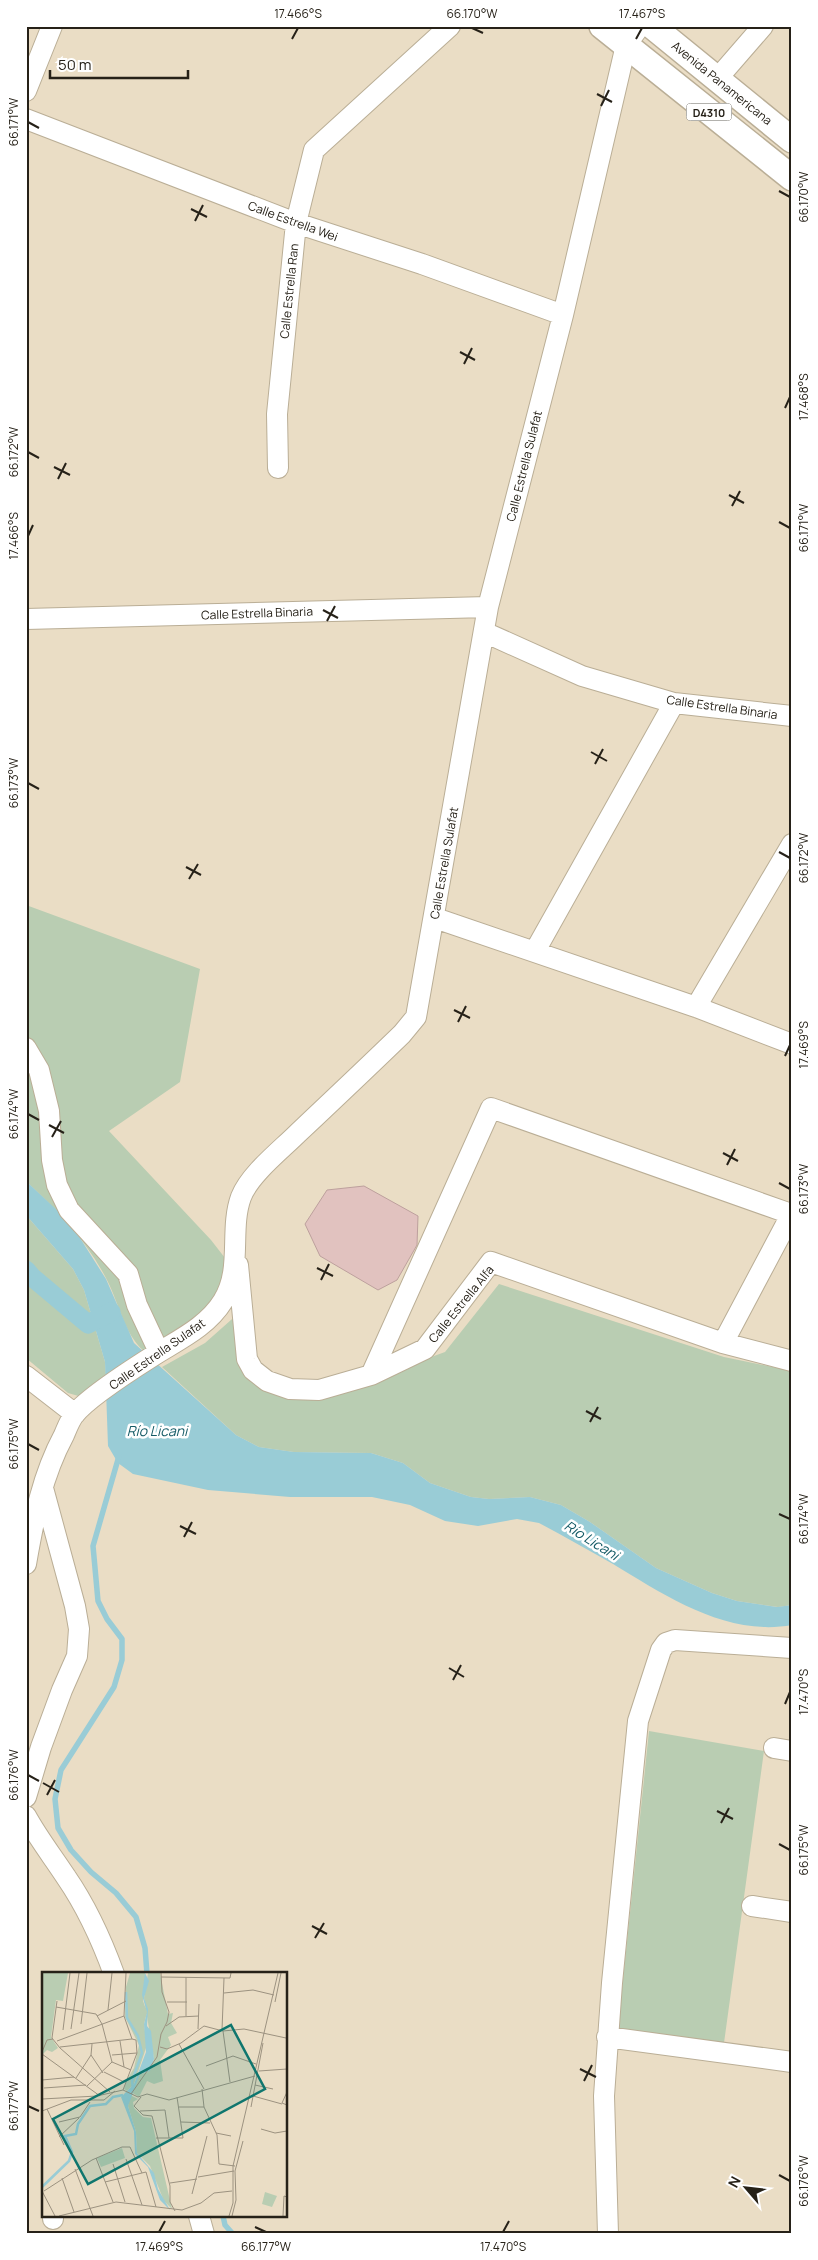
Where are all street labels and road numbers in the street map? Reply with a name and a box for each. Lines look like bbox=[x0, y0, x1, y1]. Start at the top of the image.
street label: Avenida Panamericana bbox=[668, 37, 776, 129]
road number: D4310 bbox=[686, 104, 732, 120]
street label: Calle Estrella Wei bbox=[246, 197, 340, 245]
street label: Calle Estrella Ran bbox=[276, 243, 302, 339]
street label: Calle Estrella Sulafat bbox=[502, 409, 546, 523]
street label: Calle Estrella Binaria bbox=[201, 603, 313, 623]
street label: Calle Estrella Binaria bbox=[665, 691, 779, 723]
street label: Calle Estrella Sulafat bbox=[426, 805, 462, 920]
street label: Calle Estrella Alfa bbox=[424, 1262, 498, 1346]
street label: Calle Estrella Sulafat bbox=[106, 1314, 209, 1394]

